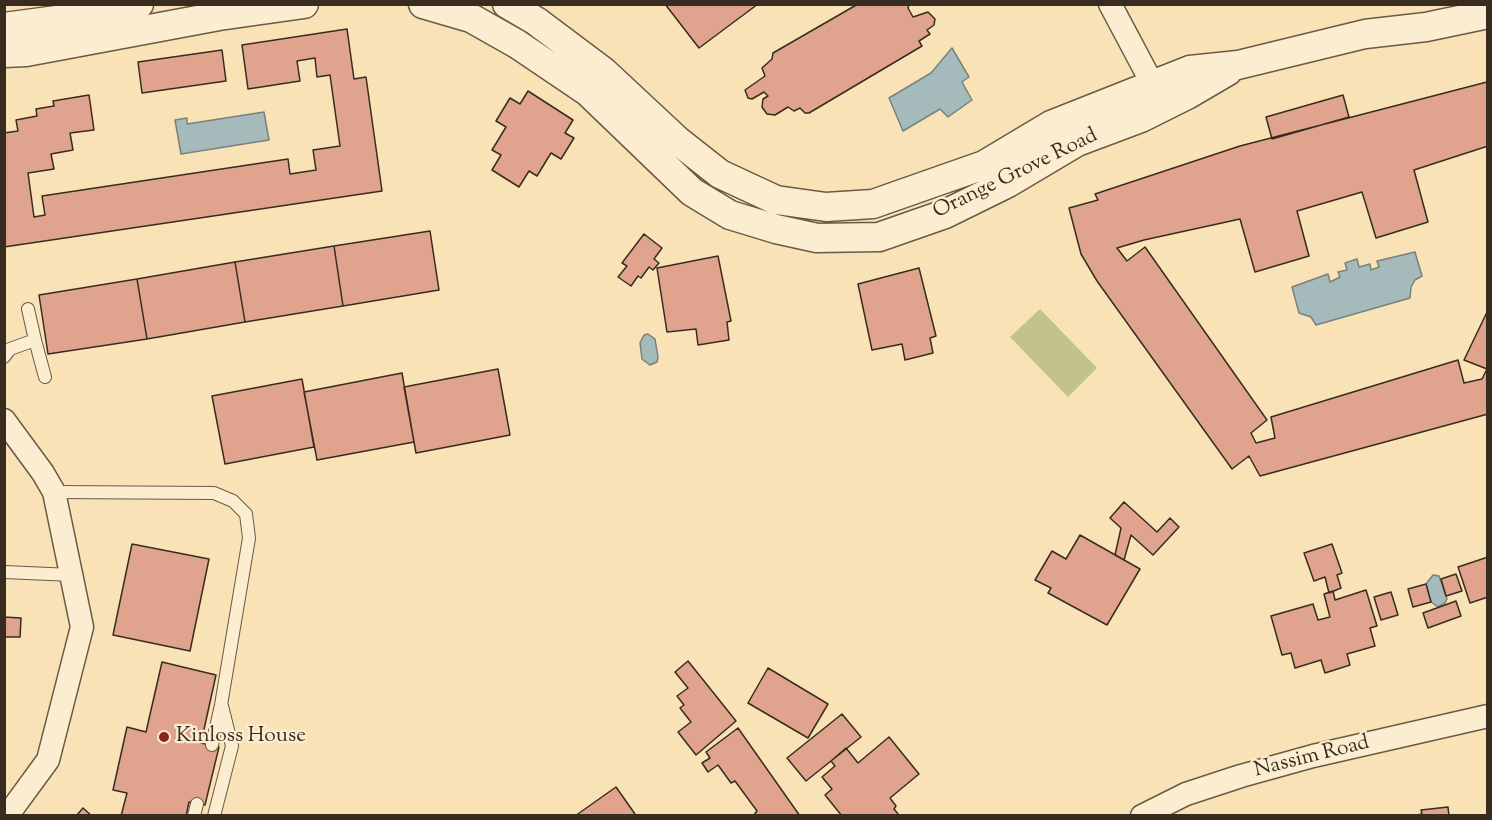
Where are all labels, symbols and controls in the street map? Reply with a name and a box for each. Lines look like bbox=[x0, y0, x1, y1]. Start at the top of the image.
street label: Orange Grove Road bbox=[930, 124, 1102, 226]
place label: Kinloss House bbox=[176, 724, 306, 750]
marker: Kinloss House bbox=[157, 730, 171, 744]
street label: Nassim Road bbox=[1252, 732, 1372, 784]

